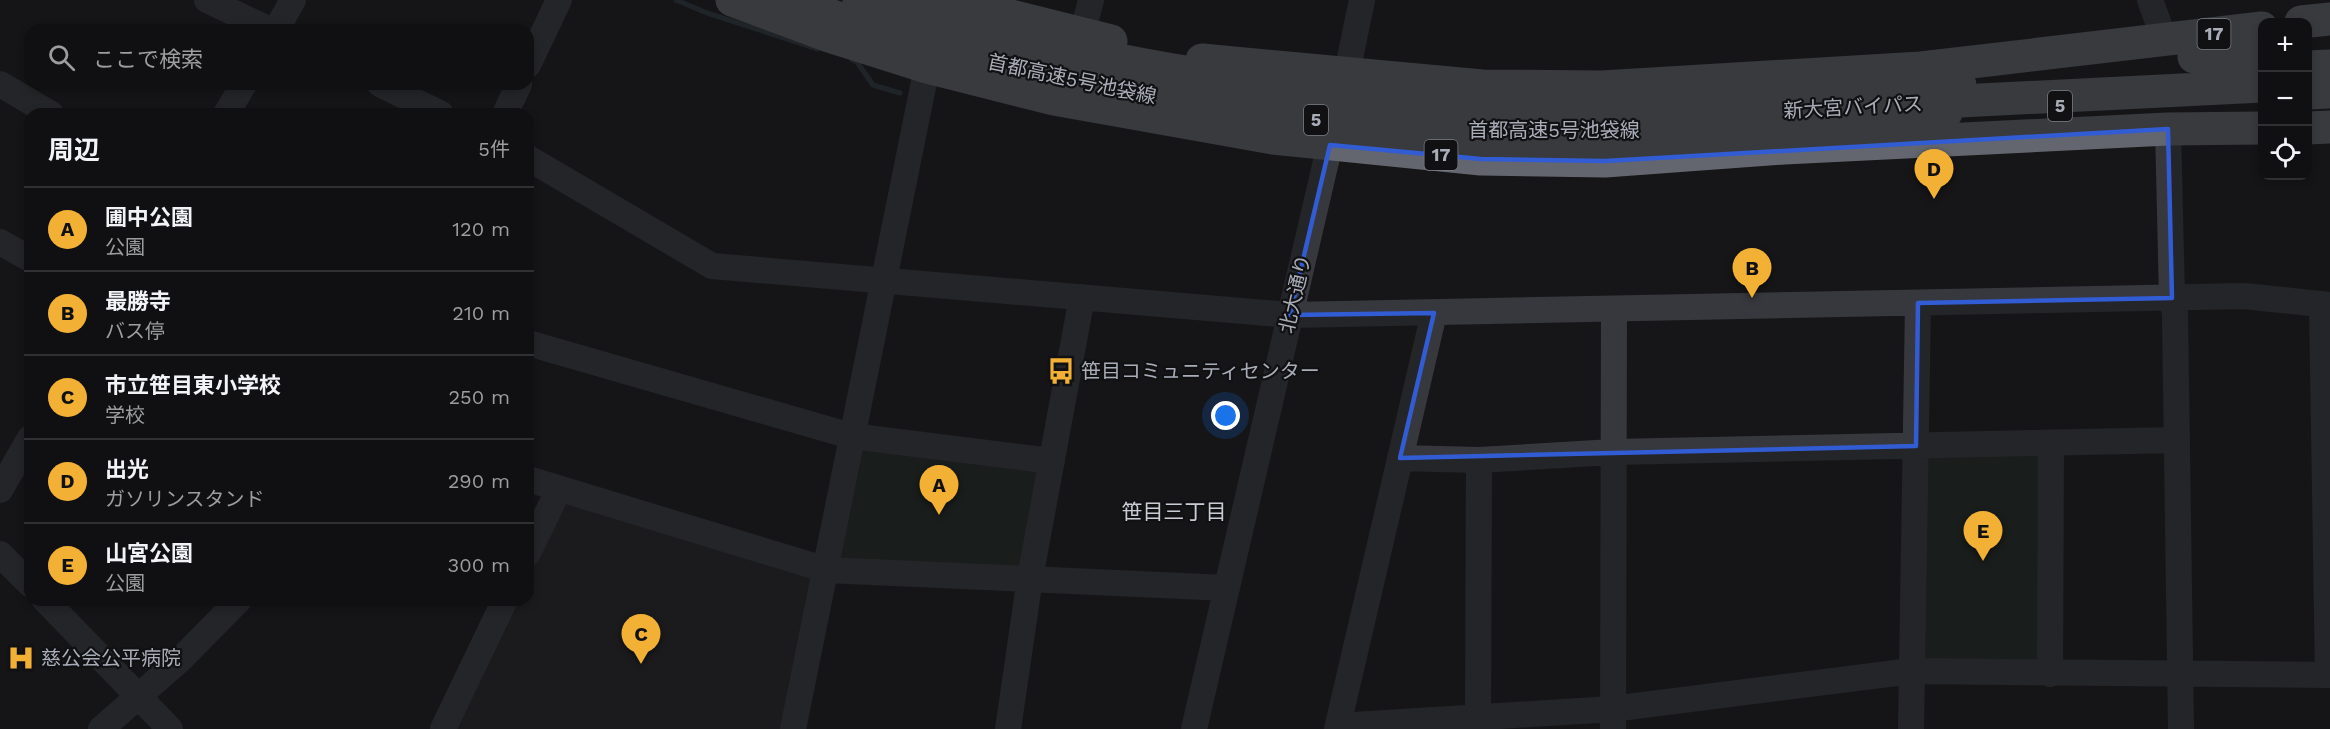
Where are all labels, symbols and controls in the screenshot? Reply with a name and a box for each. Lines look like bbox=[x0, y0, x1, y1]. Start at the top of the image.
map controls bbox=[2258, 18, 2312, 180]
button: + bbox=[2258, 18, 2312, 72]
road number: 17 bbox=[2198, 19, 2230, 49]
search box bbox=[24, 24, 534, 90]
icon: search bbox=[45, 41, 78, 74]
text: ここで検索 bbox=[93, 47, 203, 72]
street label: 首都高速5号池袋線 bbox=[986, 49, 1158, 109]
button: − bbox=[2258, 72, 2312, 126]
street label: 新大宮バイパス bbox=[1783, 91, 1923, 123]
road number: 5 bbox=[2048, 91, 2072, 121]
road number: 5 bbox=[1304, 105, 1328, 135]
street label: 首都高速5号池袋線 bbox=[1468, 118, 1640, 142]
button: locate bbox=[2258, 126, 2312, 180]
text: 周辺 bbox=[48, 135, 100, 165]
text: 5件 bbox=[478, 137, 510, 161]
road number: 17 bbox=[1424, 140, 1458, 170]
pin: D bbox=[1914, 150, 1954, 199]
text: 圃中公園 bbox=[105, 205, 193, 230]
text: A bbox=[61, 217, 74, 241]
text: 120 m bbox=[452, 217, 510, 241]
text: 公園 bbox=[105, 235, 145, 259]
pin: B bbox=[1732, 248, 1772, 298]
street label: 北大通り bbox=[1274, 252, 1316, 336]
text: 最勝寺 bbox=[105, 289, 171, 314]
text: B bbox=[61, 301, 74, 325]
text: 210 m bbox=[452, 301, 510, 325]
text: バス停 bbox=[105, 319, 165, 343]
bus stop icon: 笹目コミュニティセンター bbox=[1046, 356, 1076, 386]
place label: 笹目コミュニティセンター bbox=[1081, 359, 1320, 383]
text: 市立笹目東小学校 bbox=[105, 373, 281, 398]
text: C bbox=[61, 385, 74, 409]
text: 250 m bbox=[448, 385, 510, 409]
your location bbox=[1211, 401, 1240, 430]
text: 学校 bbox=[105, 403, 145, 427]
text: 出光 bbox=[105, 457, 149, 482]
pin: A bbox=[920, 466, 958, 515]
text: D bbox=[60, 469, 75, 493]
text: 290 m bbox=[448, 469, 510, 493]
text: ガソリンスタンド bbox=[105, 487, 265, 511]
district label: 笹目三丁目 bbox=[1122, 499, 1227, 524]
pin: E bbox=[1964, 512, 2002, 561]
text: 山宮公園 bbox=[105, 541, 193, 566]
text: E bbox=[61, 553, 74, 577]
text: 300 m bbox=[448, 553, 510, 577]
text: 公園 bbox=[105, 571, 145, 595]
pin: C bbox=[622, 614, 660, 664]
hospital icon: 慈公会公平病院 bbox=[6, 643, 36, 673]
place label: 慈公会公平病院 bbox=[41, 646, 181, 670]

